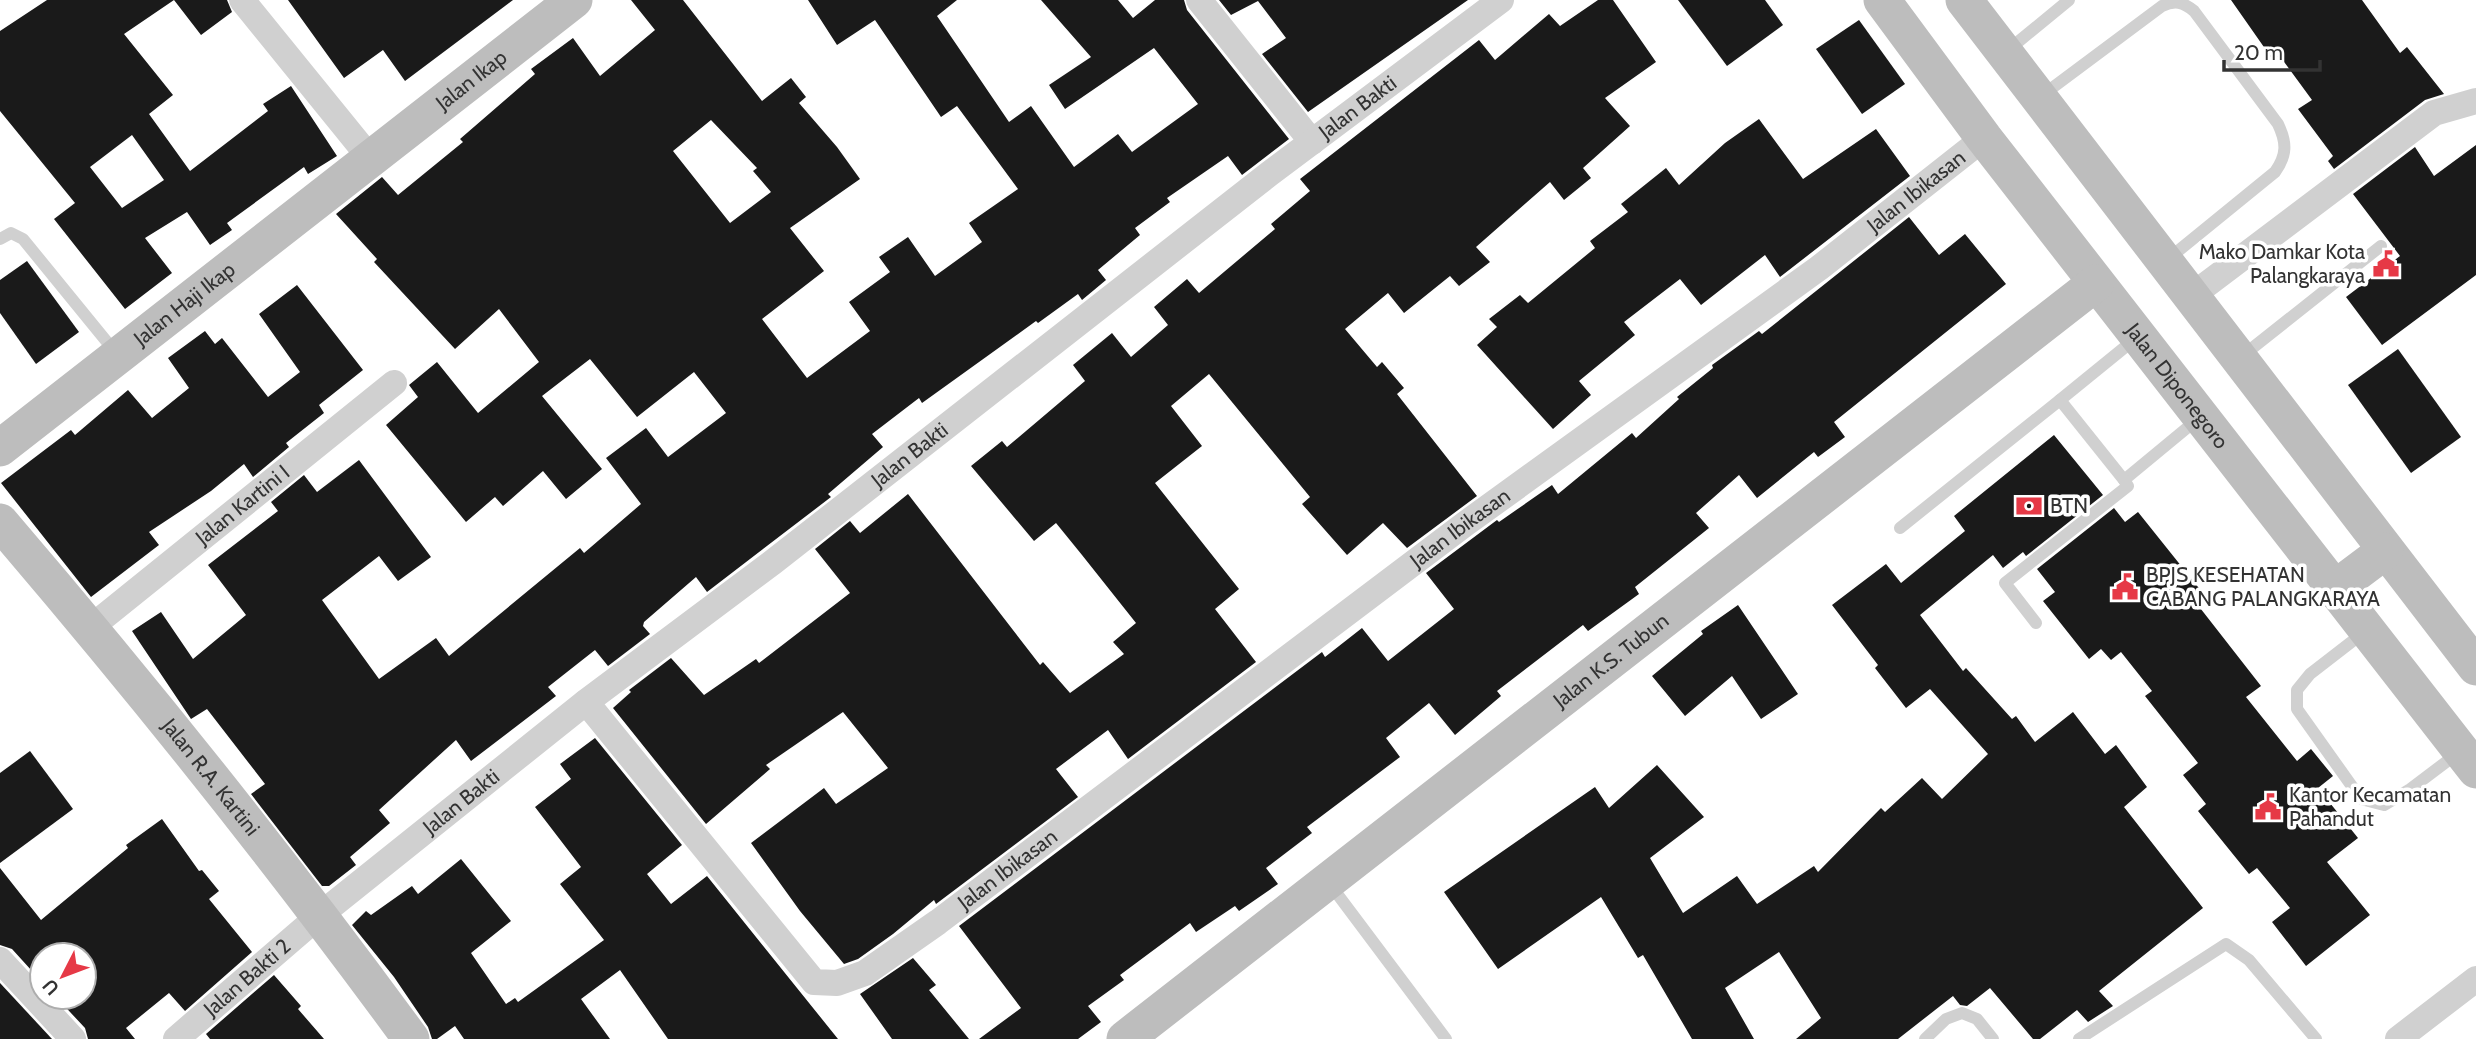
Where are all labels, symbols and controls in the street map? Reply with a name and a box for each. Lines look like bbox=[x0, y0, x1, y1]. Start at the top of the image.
scale bar bbox=[2224, 28, 2320, 72]
text: 20 m bbox=[2234, 40, 2283, 65]
street label: Jalan Ikap bbox=[430, 44, 512, 116]
street label: Jalan Bakti bbox=[1313, 70, 1401, 145]
street label: Jalan Ibikasan bbox=[1861, 145, 1970, 238]
place label: Mako Damkar Kota Palangkaraya bbox=[2199, 239, 2365, 288]
public building icon: Mako Damkar Kota Palangkaraya bbox=[2371, 249, 2401, 279]
street label: Jalan Haji Ikap bbox=[128, 256, 240, 351]
street label: Jalan Diponegoro bbox=[2120, 317, 2234, 453]
street label: Jalan Bakti bbox=[865, 417, 953, 493]
street label: Jalan Kartini I bbox=[190, 459, 294, 551]
street label: Jalan Ibikasan bbox=[1404, 483, 1515, 574]
bank icon: BTN bbox=[2014, 491, 2044, 521]
place label: BTN bbox=[2050, 493, 2088, 518]
place label: BPJS KESEHATAN CABANG PALANGKARAYA bbox=[2146, 562, 2380, 611]
public building icon: BPJS KESEHATAN CABANG PALANGKARAYA bbox=[2110, 572, 2140, 602]
street label: Jalan K.S. Tubun bbox=[1547, 608, 1673, 713]
street label: Jalan R.A. Kartini bbox=[156, 713, 265, 840]
street label: Jalan Bakti bbox=[417, 763, 504, 840]
place label: Kantor Kecamatan Pahandut bbox=[2289, 782, 2451, 831]
public building icon: Kantor Kecamatan Pahandut bbox=[2253, 792, 2283, 822]
street label: Jalan Ibikasan bbox=[952, 824, 1062, 915]
street label: Jalan Bakti 2 bbox=[198, 933, 295, 1022]
north arrow bbox=[28, 941, 98, 1011]
text: U bbox=[38, 974, 64, 1000]

